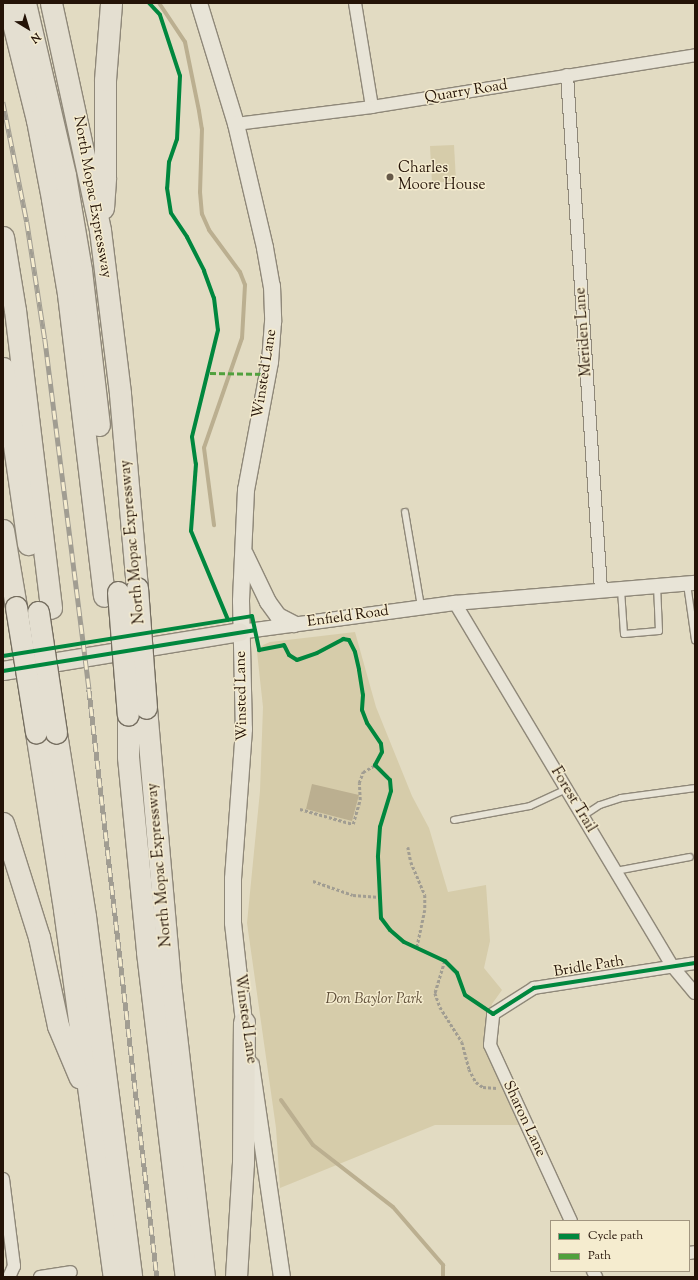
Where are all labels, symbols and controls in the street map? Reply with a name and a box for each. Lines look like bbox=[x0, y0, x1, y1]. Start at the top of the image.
north arrow bbox=[8, 8, 48, 48]
text: N bbox=[27, 28, 44, 46]
street label: Quarry Road bbox=[423, 77, 509, 107]
street label: North Mopac Expressway bbox=[69, 114, 115, 280]
place label: Charles Moore House bbox=[398, 159, 485, 194]
marker: Charles Moore House bbox=[385, 172, 395, 182]
street label: Meriden Lane bbox=[572, 287, 596, 377]
street label: Winsted Lane bbox=[249, 328, 281, 420]
street label: North Mopac Expressway bbox=[117, 459, 149, 625]
street label: Enfield Road bbox=[306, 602, 390, 632]
street label: Winsted Lane bbox=[232, 651, 252, 741]
street label: Forest Trail bbox=[546, 764, 600, 836]
street label: North Mopac Expressway bbox=[144, 782, 176, 948]
street label: Bridle Path bbox=[553, 953, 625, 981]
street label: Winsted Lane bbox=[230, 973, 260, 1065]
park label: Don Baylor Park bbox=[325, 991, 423, 1009]
street label: Sharon Lane bbox=[499, 1078, 549, 1160]
legend bbox=[550, 1220, 690, 1272]
text: Cycle path bbox=[588, 1227, 643, 1245]
text: Path bbox=[588, 1247, 611, 1265]

